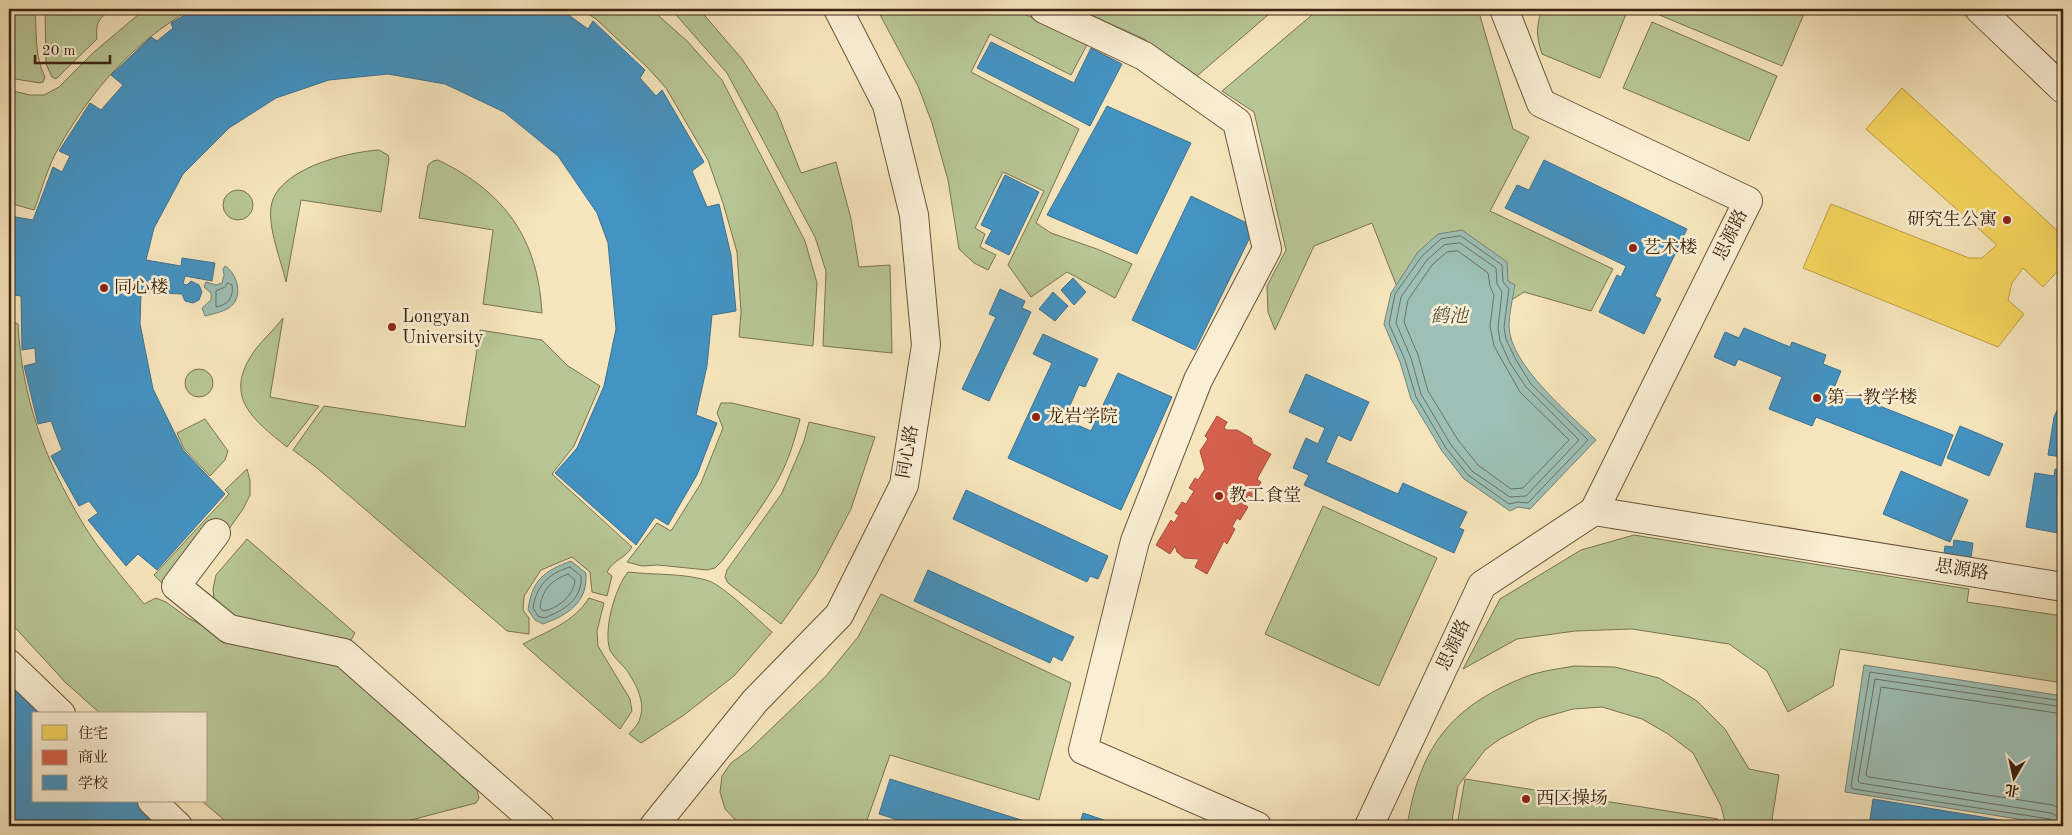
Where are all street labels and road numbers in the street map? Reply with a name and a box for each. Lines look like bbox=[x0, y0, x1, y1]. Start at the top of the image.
street label: 思源路 bbox=[1709, 206, 1751, 263]
street label: 同心路 bbox=[892, 424, 922, 480]
street label: 思源路 bbox=[1934, 555, 1990, 583]
street label: 思源路 bbox=[1433, 616, 1474, 673]

